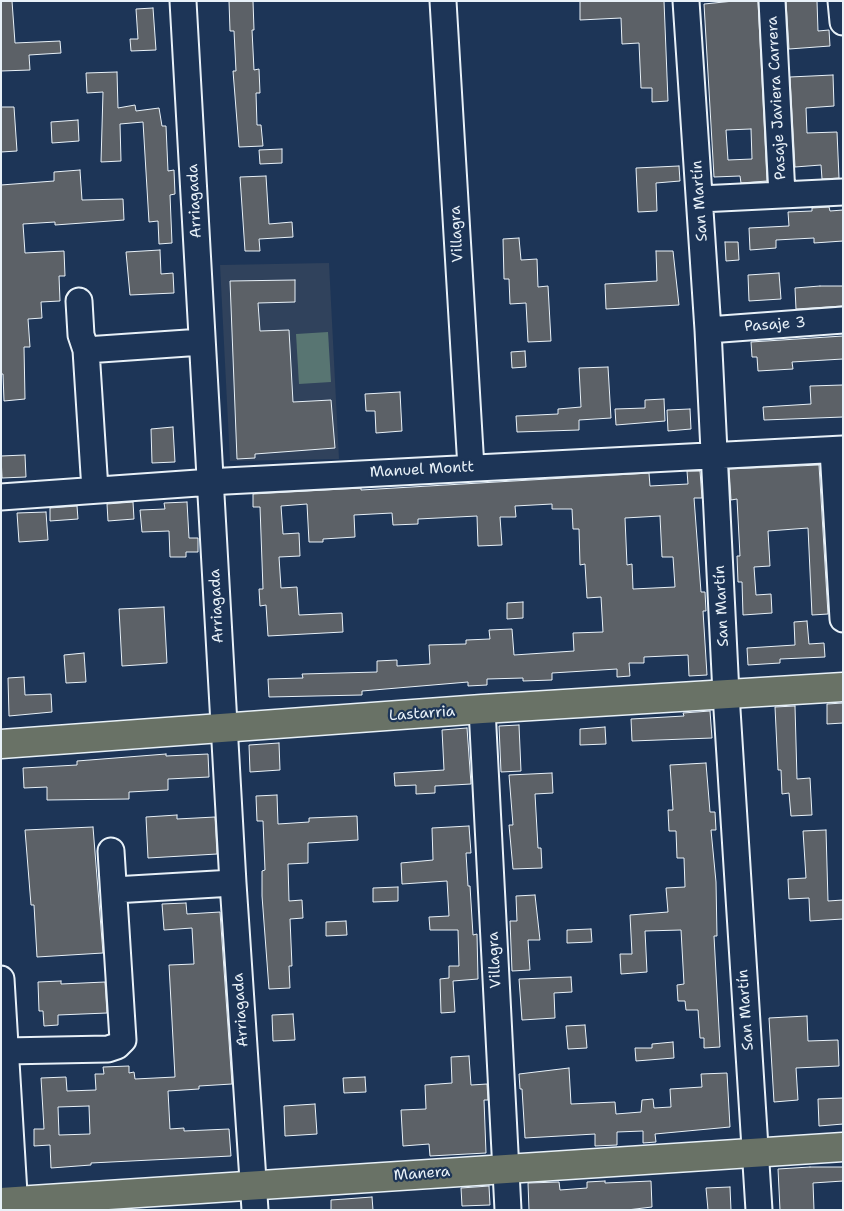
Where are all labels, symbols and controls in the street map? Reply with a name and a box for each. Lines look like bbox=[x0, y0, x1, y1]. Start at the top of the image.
street label: Pasaje Javiera Carrera bbox=[764, 16, 790, 180]
street label: San Martín bbox=[688, 160, 712, 242]
street label: Arriagada bbox=[184, 163, 206, 239]
street label: Villagra bbox=[447, 205, 467, 263]
street label: Pasaje 3 bbox=[744, 314, 806, 336]
street label: Manuel Montt bbox=[369, 458, 475, 482]
street label: San Martín bbox=[711, 565, 733, 647]
street label: Arriagada bbox=[206, 568, 228, 644]
street label: Lastarria bbox=[388, 703, 456, 725]
street label: Villagra bbox=[485, 931, 505, 989]
street label: San Martín bbox=[734, 969, 758, 1051]
street label: Arriagada bbox=[229, 972, 253, 1048]
street label: Manera bbox=[393, 1163, 451, 1185]

